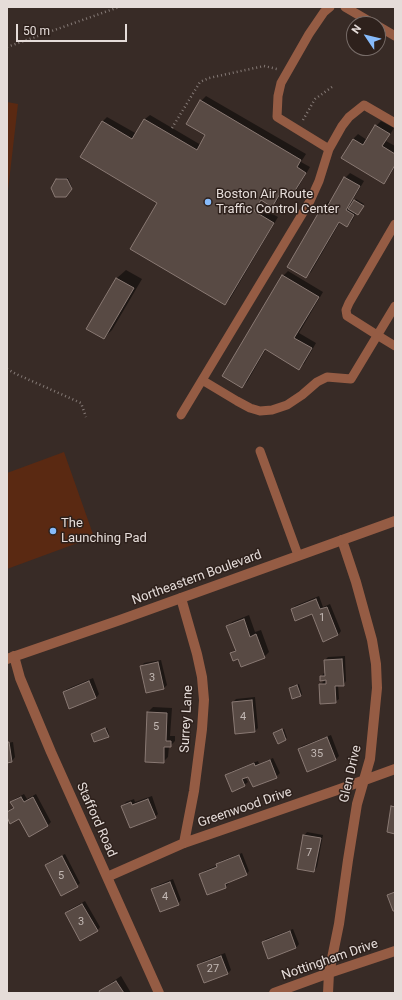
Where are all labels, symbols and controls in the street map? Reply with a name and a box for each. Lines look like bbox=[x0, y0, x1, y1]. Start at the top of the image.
scale bar bbox=[18, 16, 129, 42]
north arrow bbox=[346, 16, 386, 56]
text: N bbox=[349, 23, 364, 36]
text: 50 m bbox=[23, 24, 50, 38]
place label: Boston Air Route Traffic Control Center bbox=[216, 187, 339, 218]
marker: Boston Air Route Traffic Control Center bbox=[203, 197, 213, 207]
place label: The Launching Pad bbox=[61, 516, 147, 547]
marker: The Launching Pad bbox=[48, 526, 58, 536]
street label: Northeastern Boulevard bbox=[130, 547, 264, 609]
house number: 1 bbox=[319, 611, 325, 625]
house number: 3 bbox=[149, 671, 155, 685]
street label: Surrey Lane bbox=[177, 685, 197, 753]
house number: 4 bbox=[240, 710, 246, 724]
house number: 5 bbox=[153, 720, 159, 734]
street label: Glen Drive bbox=[337, 744, 365, 804]
house number: 35 bbox=[311, 747, 323, 761]
street label: Stafford Road bbox=[73, 780, 119, 860]
street label: Greenwood Drive bbox=[196, 785, 294, 831]
house number: 7 bbox=[306, 846, 312, 860]
house number: 5 bbox=[58, 869, 64, 883]
house number: 4 bbox=[162, 890, 168, 904]
house number: 3 bbox=[78, 915, 84, 929]
street label: Nottingham Drive bbox=[280, 936, 380, 984]
house number: 27 bbox=[207, 962, 219, 976]

